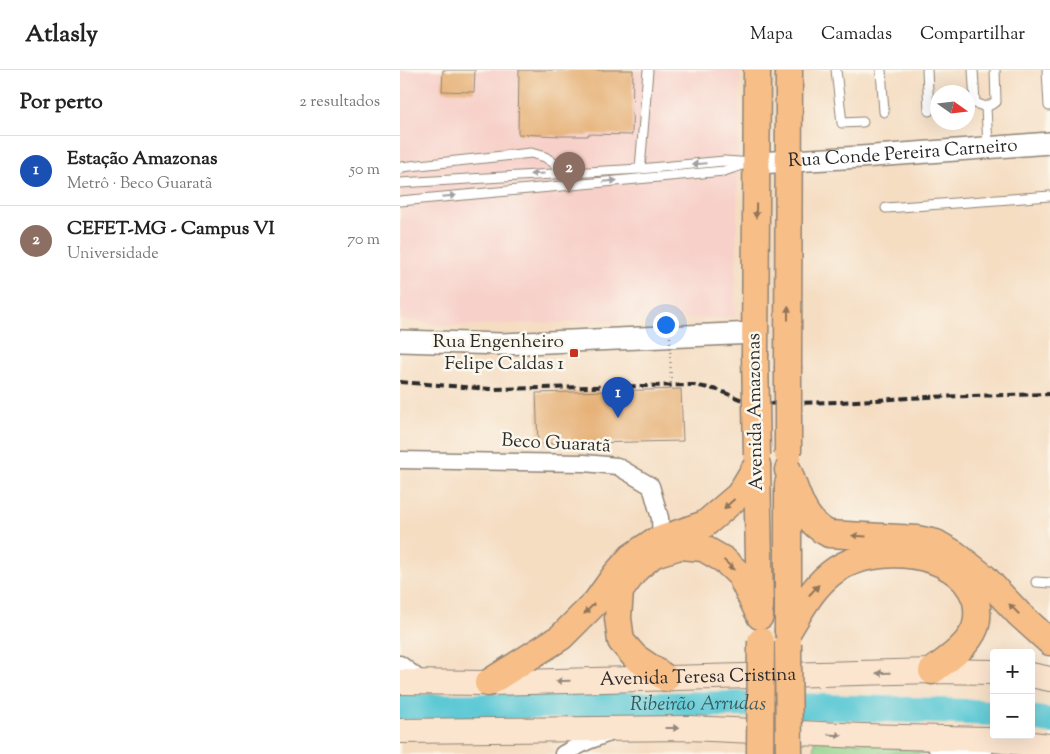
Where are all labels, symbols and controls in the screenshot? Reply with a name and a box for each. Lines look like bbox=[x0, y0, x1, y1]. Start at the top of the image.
text: Atlasly bbox=[25, 18, 98, 52]
text: Mapa bbox=[750, 22, 793, 48]
text: Camadas bbox=[821, 22, 892, 48]
text: Compartilhar bbox=[920, 22, 1025, 48]
north arrow bbox=[930, 85, 975, 130]
text: Por perto bbox=[20, 88, 103, 118]
text: 2 resultados bbox=[299, 91, 380, 114]
street label: Rua Conde Pereira Carneiro bbox=[787, 132, 1018, 175]
text: Estação Amazonas bbox=[67, 146, 217, 173]
pin: 2 bbox=[553, 152, 585, 193]
text: 1 bbox=[33, 159, 39, 182]
text: 50 m bbox=[349, 159, 380, 182]
one-way arrow bbox=[690, 160, 706, 168]
one-way arrow bbox=[528, 170, 544, 178]
text: Metrô · Beco Guaratã bbox=[67, 173, 212, 196]
one-way arrow bbox=[603, 177, 619, 185]
one-way arrow bbox=[441, 192, 457, 200]
one-way arrow bbox=[752, 204, 760, 220]
text: CEFET-MG - Campus VI bbox=[67, 216, 275, 243]
text: 2 bbox=[32, 229, 40, 252]
text: 70 m bbox=[347, 229, 380, 252]
text: Universidade bbox=[67, 243, 159, 266]
one-way arrow bbox=[784, 305, 792, 321]
your location bbox=[653, 312, 679, 338]
place label: Rua Engenheiro Felipe Caldas 1 bbox=[433, 329, 565, 378]
street label: Avenida Amazonas bbox=[741, 333, 771, 491]
marker: Rua Engenheiro Felipe Caldas 1 bbox=[568, 347, 580, 359]
pin: 1 bbox=[602, 377, 634, 418]
street label: Beco Guaratã bbox=[500, 428, 612, 460]
one-way arrow bbox=[723, 498, 735, 510]
one-way arrow bbox=[851, 531, 867, 539]
one-way arrow bbox=[723, 559, 735, 571]
one-way arrow bbox=[808, 584, 820, 596]
one-way arrow bbox=[583, 603, 595, 615]
one-way arrow bbox=[1008, 603, 1020, 615]
map controls bbox=[990, 649, 1035, 739]
button: + bbox=[990, 649, 1035, 694]
street label: Avenida Teresa Cristina bbox=[599, 661, 797, 693]
one-way arrow bbox=[875, 669, 891, 677]
one-way arrow bbox=[555, 677, 571, 685]
water label: Ribeirão Arrudas bbox=[630, 689, 767, 719]
button: − bbox=[990, 694, 1035, 739]
one-way arrow bbox=[665, 724, 681, 732]
one-way arrow bbox=[827, 732, 843, 740]

